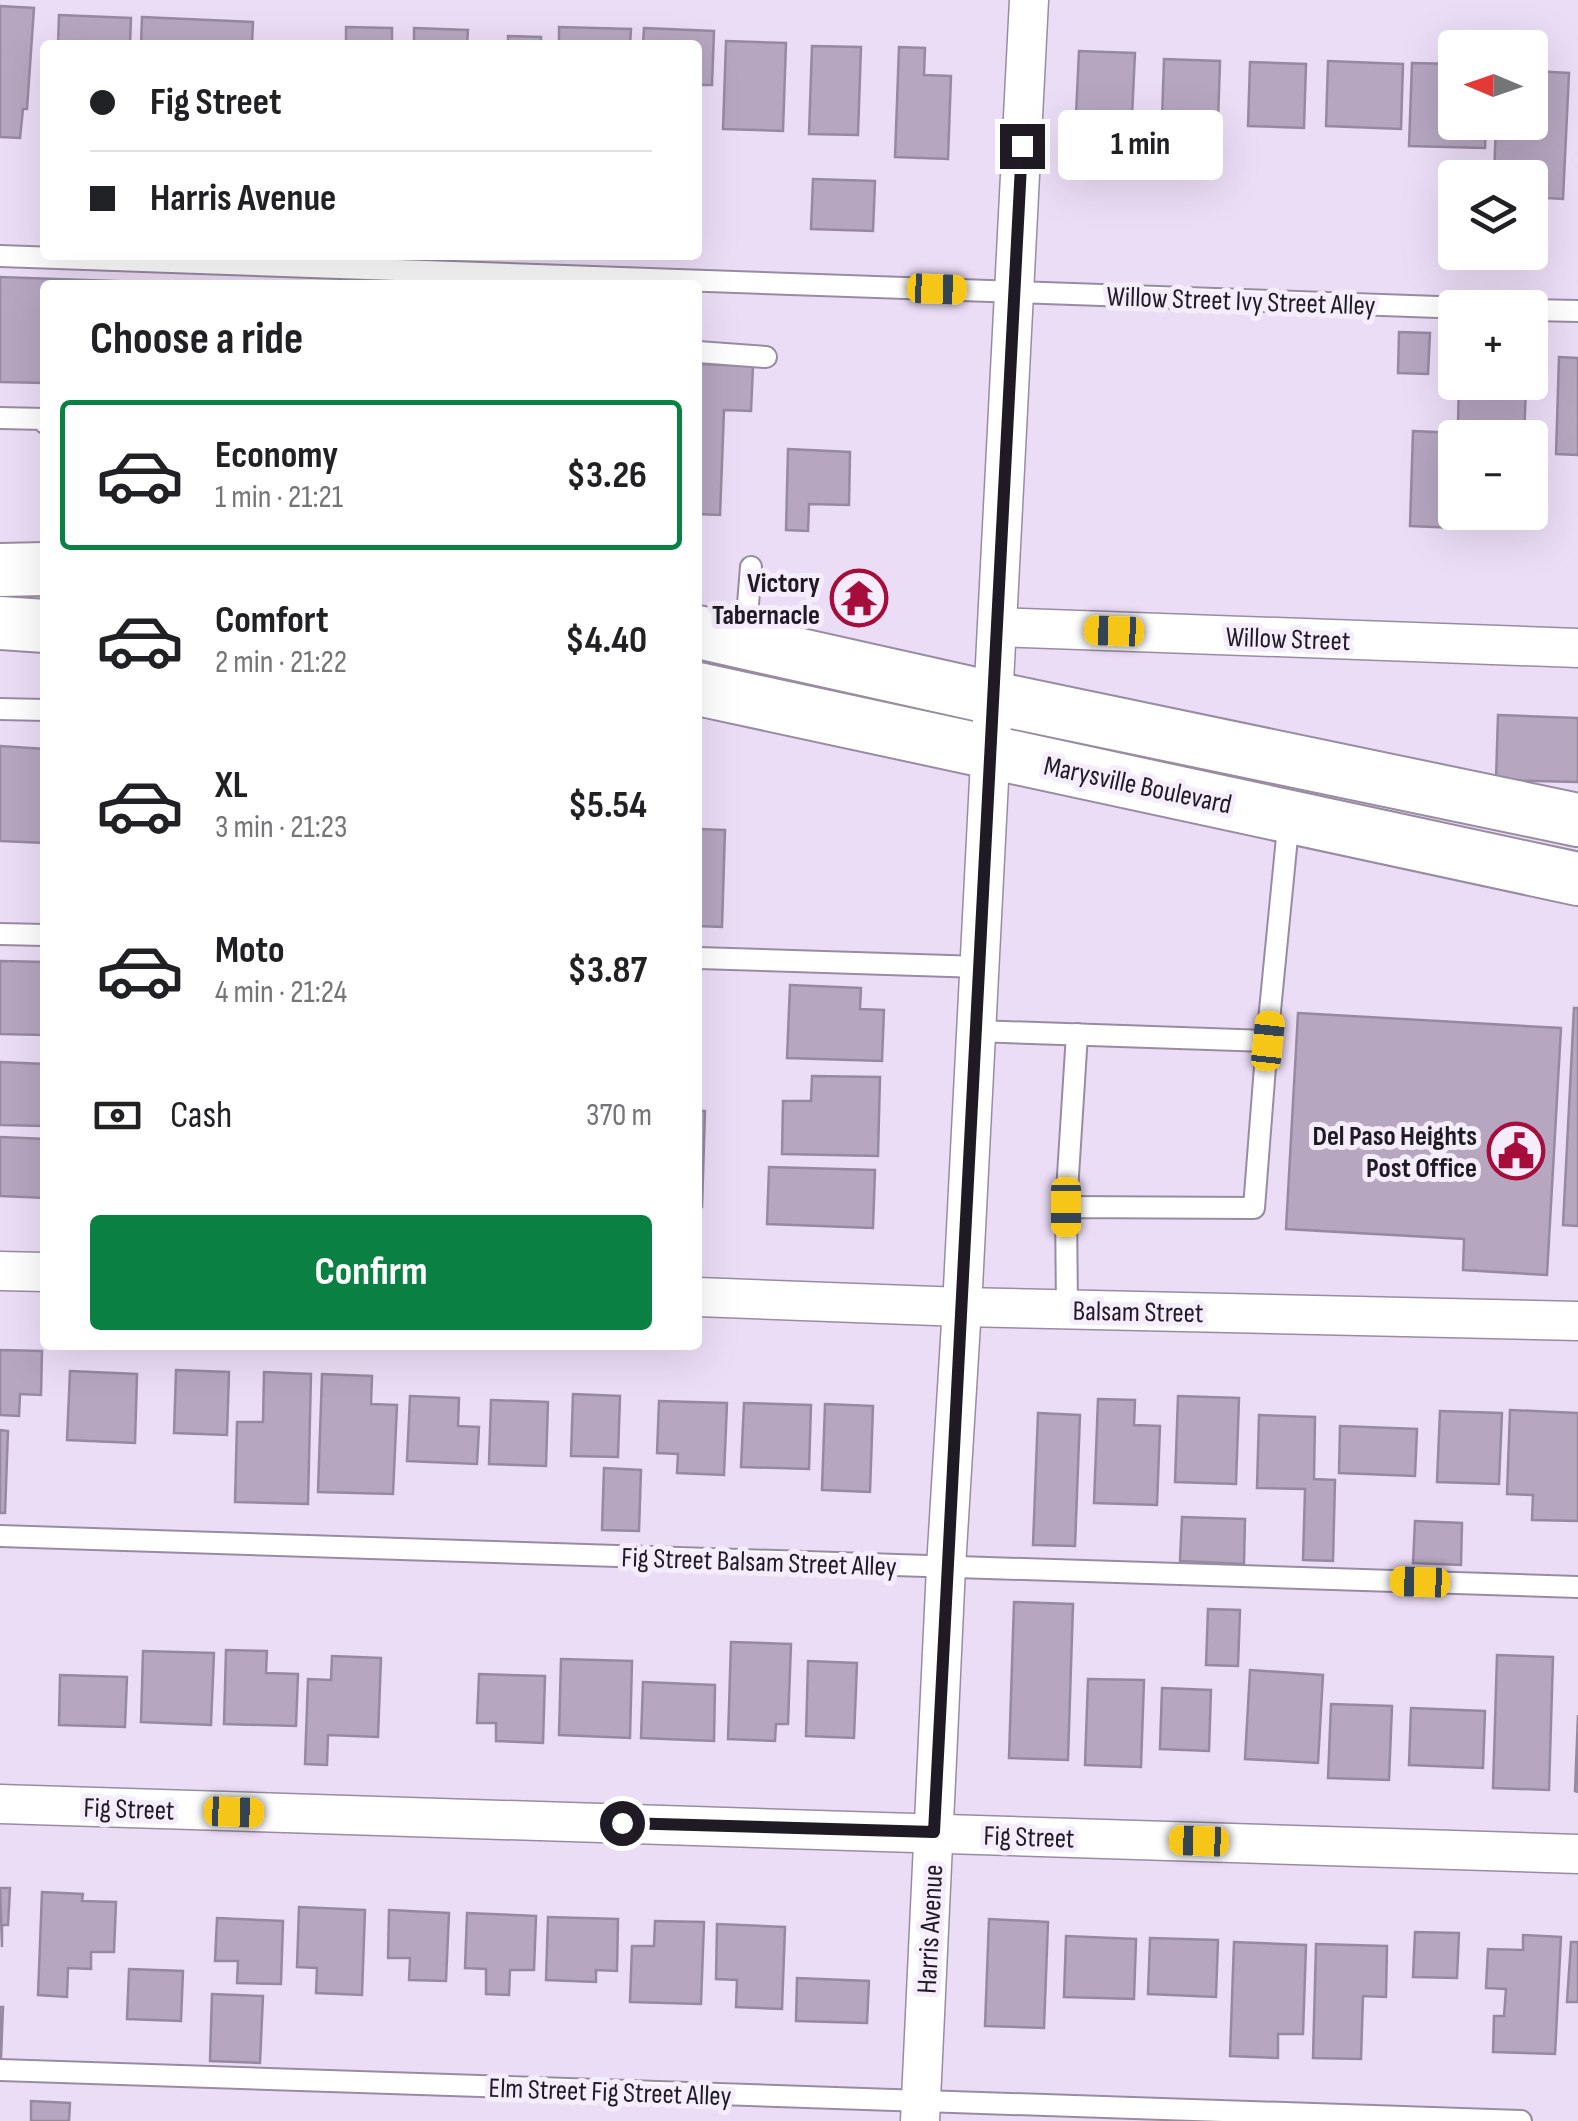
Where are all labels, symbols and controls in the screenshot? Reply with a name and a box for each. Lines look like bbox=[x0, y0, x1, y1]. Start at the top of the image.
north arrow bbox=[1438, 30, 1548, 140]
map controls bbox=[1438, 30, 1548, 530]
text: Fig Street bbox=[150, 80, 282, 125]
callout: 1 min bbox=[1057, 111, 1222, 181]
route end bbox=[1000, 124, 1045, 169]
text: 1 min bbox=[1111, 125, 1170, 164]
button: layers bbox=[1438, 160, 1548, 270]
text: Harris Avenue bbox=[150, 176, 336, 221]
car bbox=[906, 273, 968, 305]
street label: Willow Street Ivy Street Alley bbox=[1106, 280, 1376, 323]
button: + bbox=[1438, 290, 1548, 400]
text: Choose a ride bbox=[90, 312, 303, 367]
button: − bbox=[1438, 420, 1548, 530]
icon: car bbox=[95, 430, 185, 520]
text: Economy bbox=[215, 433, 338, 478]
text: $3.26 bbox=[567, 453, 647, 498]
text: 1 min · 21:21 bbox=[215, 478, 343, 517]
place label: Victory Tabernacle bbox=[712, 567, 820, 632]
temple icon: Victory Tabernacle bbox=[829, 568, 889, 628]
icon: car bbox=[95, 595, 185, 685]
text: Comfort bbox=[215, 598, 329, 643]
car bbox=[1083, 615, 1145, 647]
text: $4.40 bbox=[565, 618, 647, 663]
street label: Willow Street bbox=[1225, 621, 1351, 658]
text: 2 min · 21:22 bbox=[215, 643, 347, 682]
street label: Marysville Boulevard bbox=[1041, 749, 1235, 821]
icon: car bbox=[95, 760, 185, 850]
text: XL bbox=[215, 763, 248, 808]
text: $5.54 bbox=[568, 783, 647, 828]
text: 3 min · 21:23 bbox=[215, 808, 347, 847]
icon: car bbox=[95, 925, 185, 1015]
text: Moto bbox=[215, 928, 285, 973]
text: $3.87 bbox=[568, 948, 647, 993]
text: 4 min · 21:24 bbox=[215, 973, 347, 1012]
car bbox=[1250, 1010, 1286, 1072]
icon: cash bbox=[90, 1088, 145, 1143]
text: Cash bbox=[170, 1093, 232, 1138]
text: 370 m bbox=[586, 1096, 652, 1135]
place label: Del Paso Heights Post Office bbox=[1312, 1120, 1477, 1185]
public building icon: Del Paso Heights Post Office bbox=[1486, 1121, 1546, 1181]
car bbox=[1051, 1177, 1081, 1237]
button: Confirm bbox=[90, 1215, 652, 1330]
street label: Balsam Street bbox=[1072, 1295, 1204, 1330]
street label: Fig Street Balsam Street Alley bbox=[621, 1541, 897, 1584]
car bbox=[1389, 1566, 1451, 1598]
street label: Fig Street bbox=[83, 1791, 175, 1828]
car bbox=[203, 1796, 265, 1828]
route start bbox=[600, 1801, 645, 1846]
street label: Fig Street bbox=[983, 1819, 1075, 1856]
car bbox=[1168, 1825, 1230, 1857]
street label: Harris Avenue bbox=[911, 1864, 950, 1994]
street label: Elm Street Fig Street Alley bbox=[488, 2072, 732, 2113]

